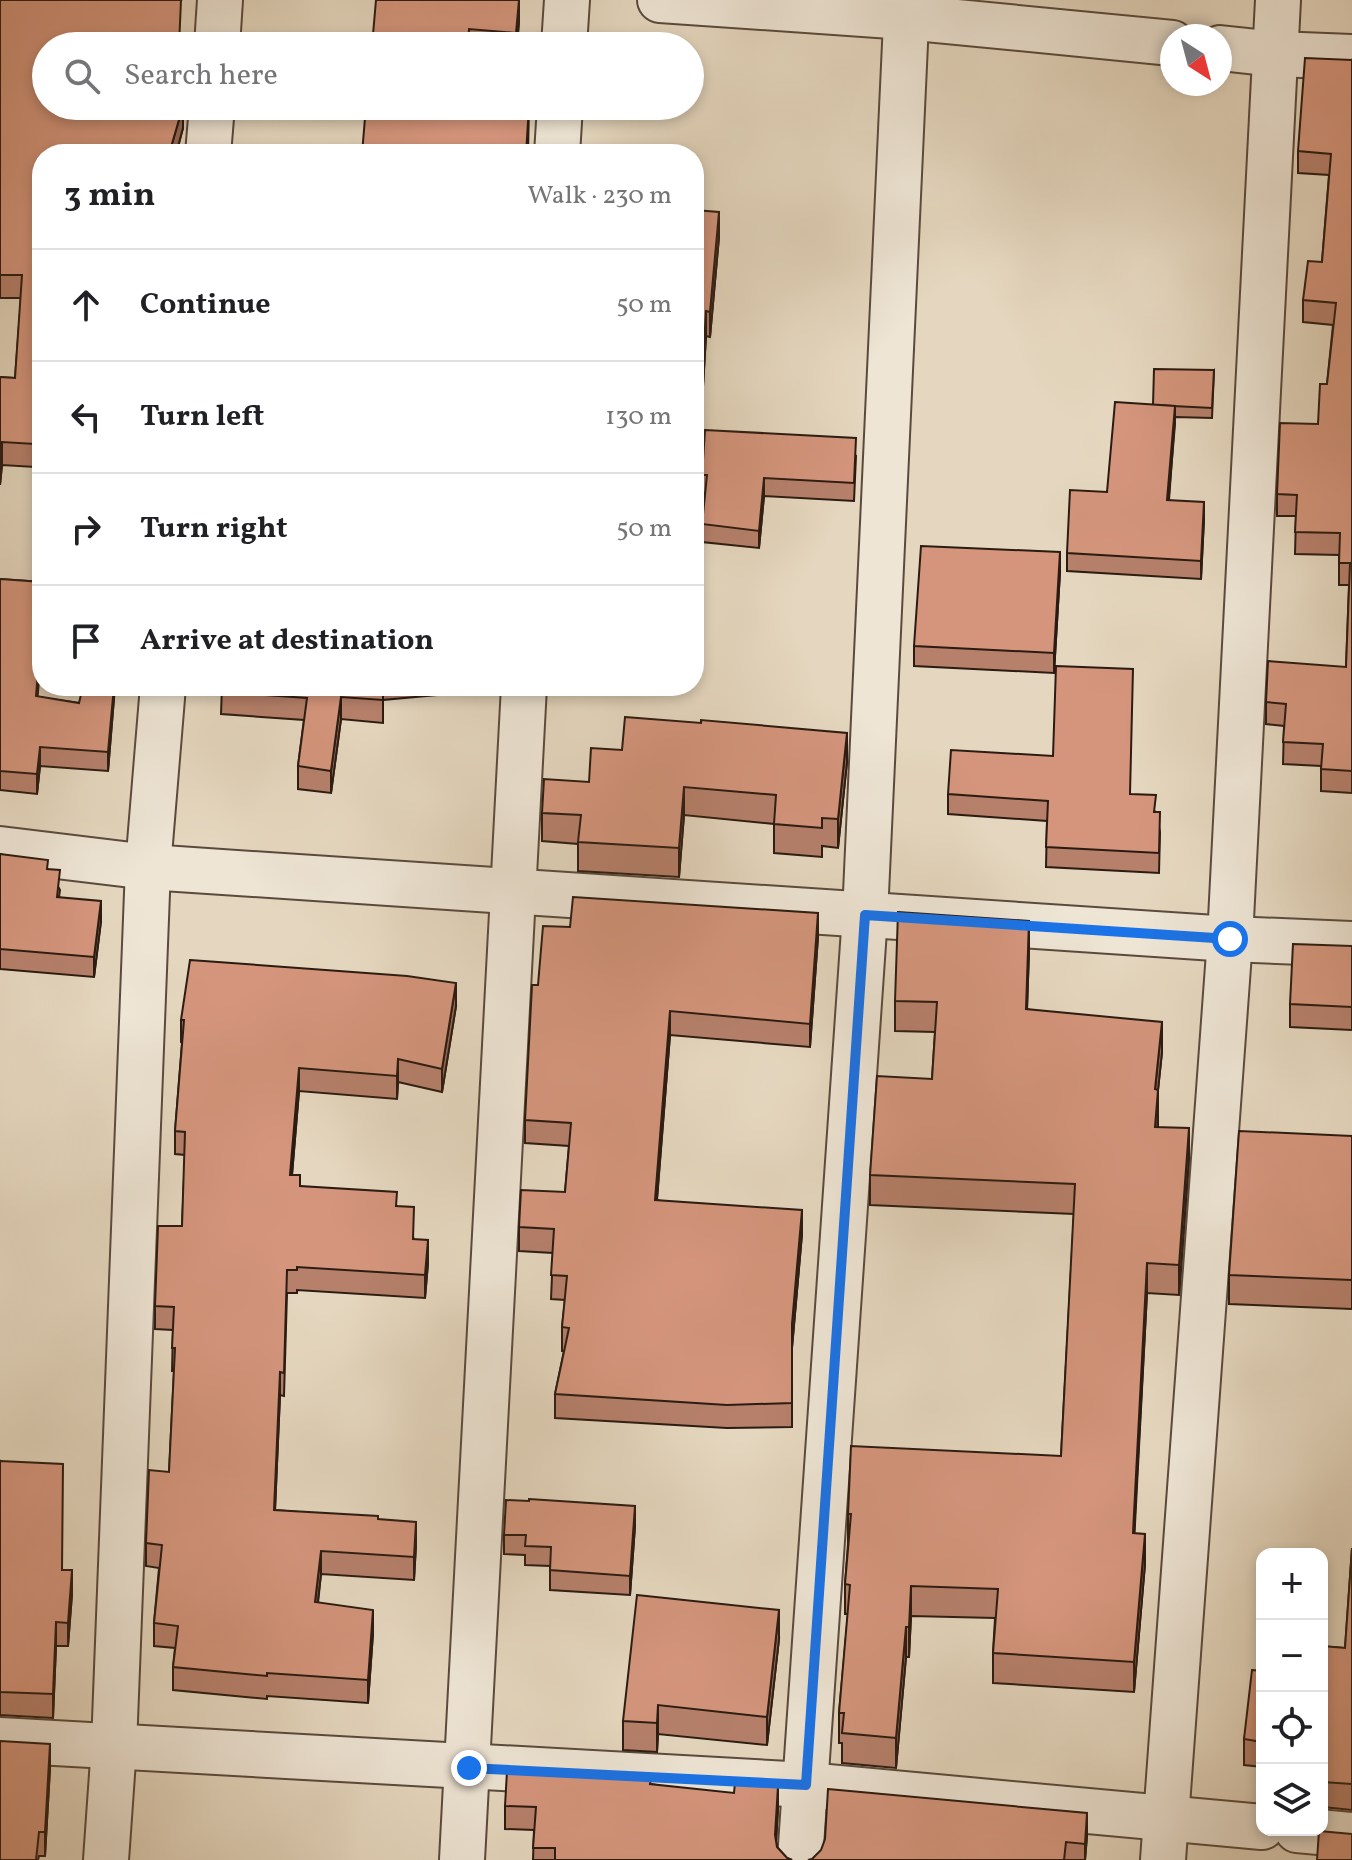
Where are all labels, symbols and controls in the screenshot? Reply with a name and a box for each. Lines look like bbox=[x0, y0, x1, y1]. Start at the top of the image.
north arrow bbox=[1160, 24, 1232, 96]
search box bbox=[32, 32, 704, 120]
icon: search bbox=[60, 54, 104, 98]
text: Search here bbox=[124, 55, 278, 97]
text: 3 min bbox=[64, 173, 155, 220]
text: Walk · 230 m bbox=[528, 178, 672, 214]
icon: ahead bbox=[64, 283, 108, 327]
text: Continue bbox=[140, 284, 271, 326]
text: 50 m bbox=[616, 287, 672, 323]
icon: left bbox=[64, 395, 108, 439]
text: Turn left bbox=[140, 396, 264, 438]
text: 130 m bbox=[605, 399, 672, 435]
icon: right bbox=[64, 507, 108, 551]
text: Turn right bbox=[140, 508, 288, 550]
text: 50 m bbox=[616, 511, 672, 547]
icon: arrive bbox=[64, 619, 108, 663]
text: Arrive at destination bbox=[140, 620, 434, 662]
route start bbox=[1212, 921, 1248, 957]
map controls bbox=[1256, 1548, 1328, 1836]
button: + bbox=[1256, 1548, 1328, 1620]
button: − bbox=[1256, 1620, 1328, 1692]
button: locate bbox=[1256, 1692, 1328, 1764]
route end bbox=[451, 1750, 487, 1786]
button: layers bbox=[1256, 1764, 1328, 1836]

